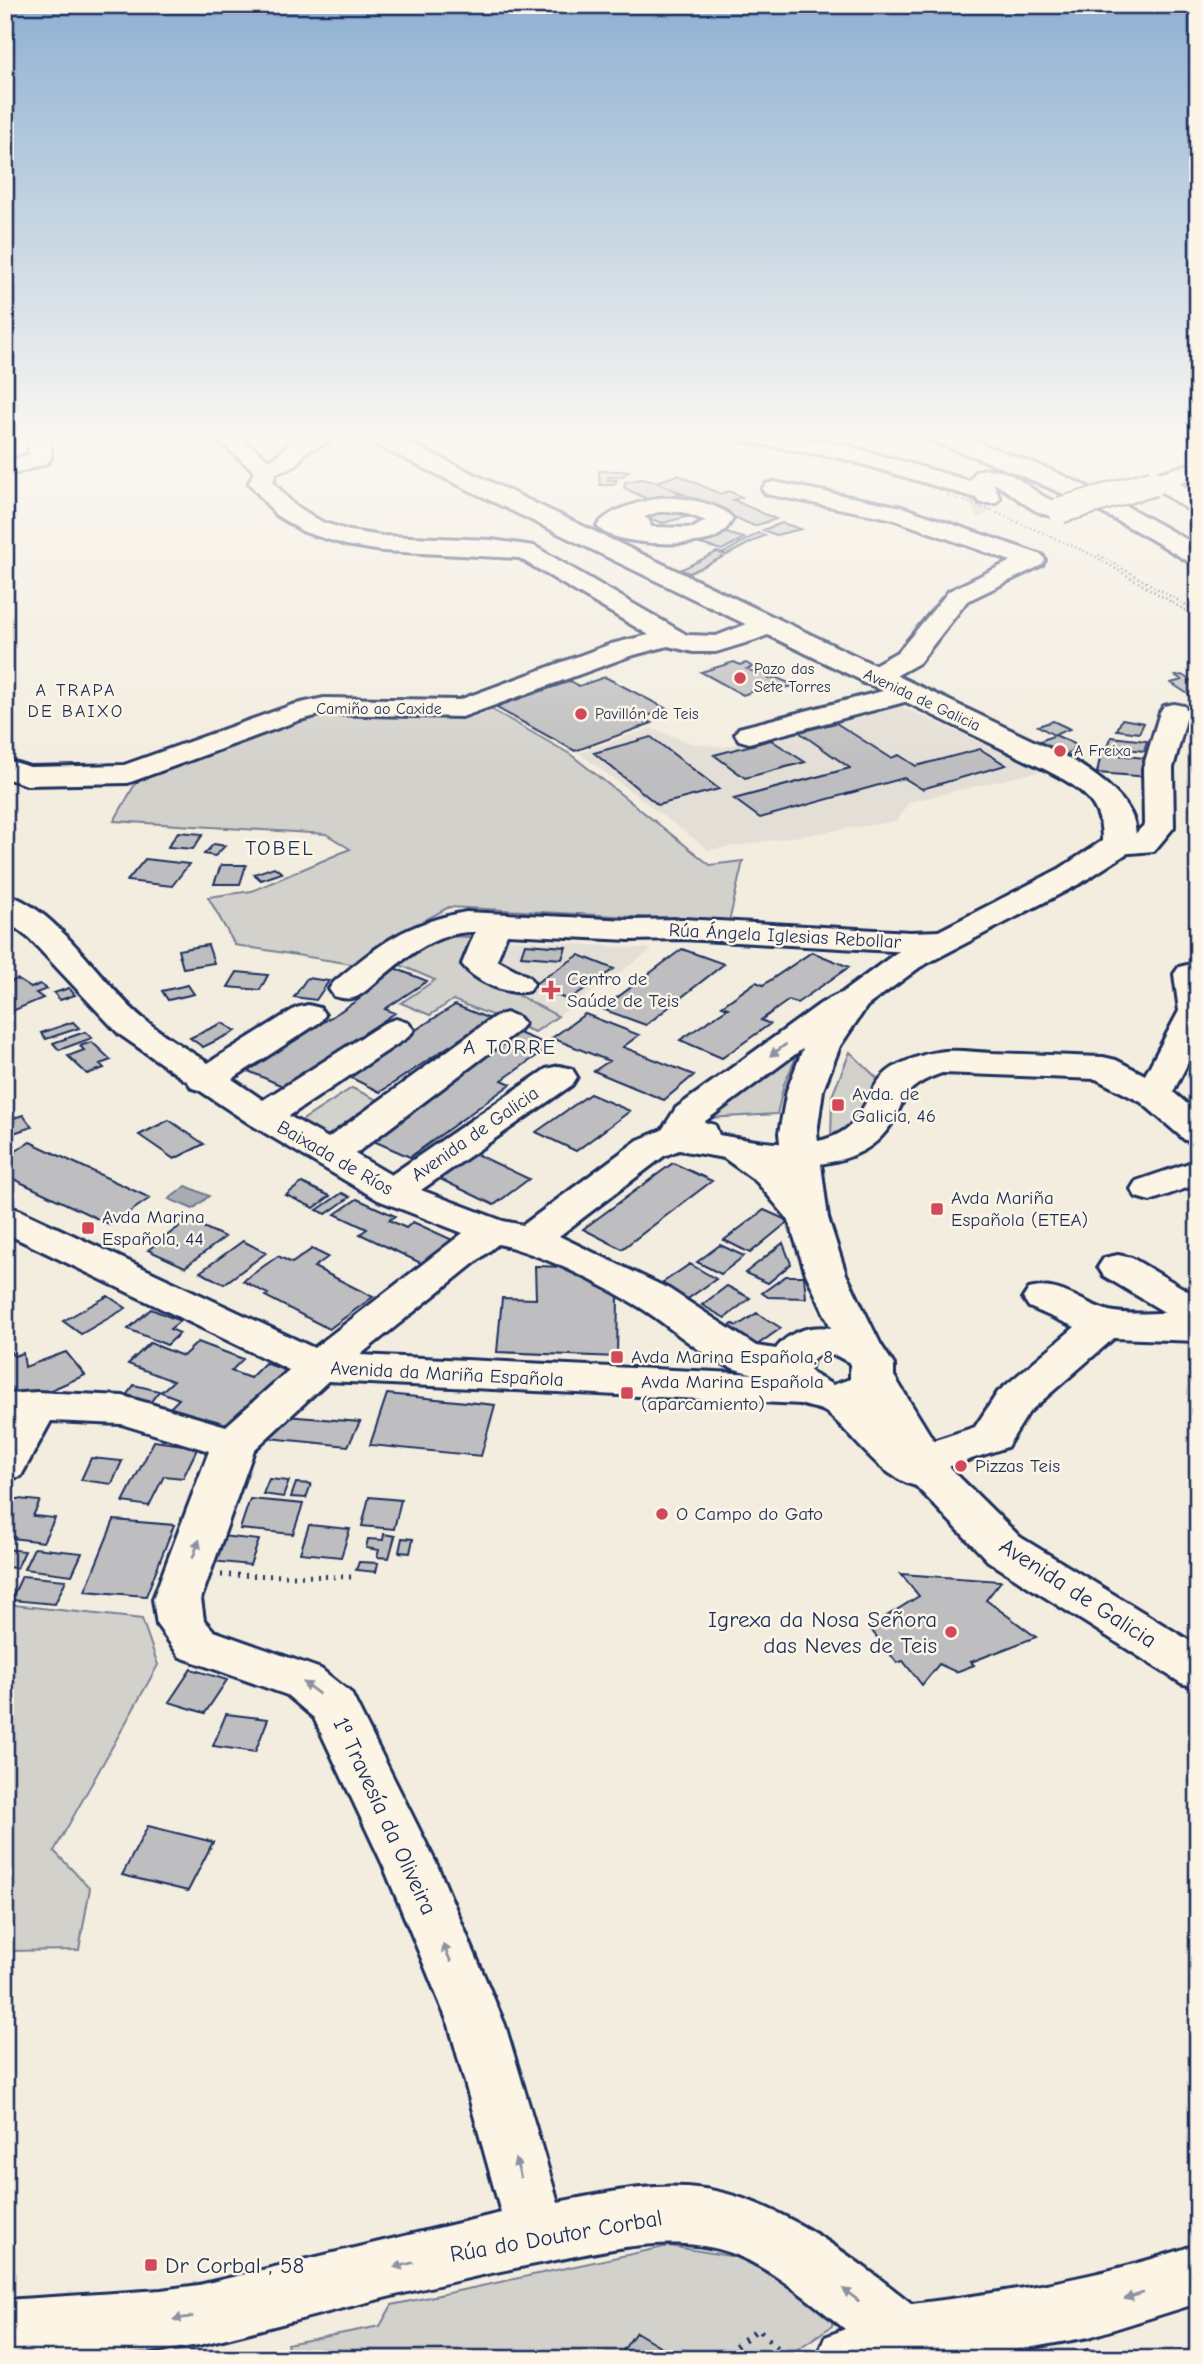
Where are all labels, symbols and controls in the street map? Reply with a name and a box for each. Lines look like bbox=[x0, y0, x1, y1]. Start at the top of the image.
place label: Pazo das Sete Torres bbox=[754, 660, 831, 696]
street label: Avenida de Galicia bbox=[861, 665, 983, 735]
marker: Pazo das Sete Torres bbox=[732, 670, 748, 686]
district label: A TRAPA DE BAIXO bbox=[28, 680, 124, 722]
street label: Camiño ao Caxide bbox=[316, 700, 442, 718]
place label: Pavillón de Teis bbox=[595, 705, 699, 723]
marker: Pavillón de Teis bbox=[573, 706, 589, 722]
place label: A Freixa bbox=[1074, 742, 1131, 760]
marker: A Freixa bbox=[1052, 743, 1068, 759]
district label: TOBEL bbox=[245, 836, 315, 860]
street label: Rúa Ángela Iglesias Rebollar bbox=[668, 919, 902, 953]
place label: Centro de Saúde de Teis bbox=[567, 968, 679, 1012]
marker: Centro de Saúde de Teis bbox=[541, 980, 561, 1000]
district label: A TORRE bbox=[463, 1035, 557, 1059]
one-way arrow bbox=[769, 1043, 787, 1057]
street label: Avenida de Galicia bbox=[407, 1082, 543, 1186]
place label: Avda. de Galicia, 46 bbox=[852, 1083, 936, 1127]
marker: Avda. de Galicia, 46 bbox=[830, 1097, 846, 1113]
street label: Baixada de Ríos bbox=[273, 1116, 397, 1200]
place label: Avda Mariña Española (ETEA) bbox=[951, 1187, 1088, 1231]
marker: Avda Mariña Española (ETEA) bbox=[929, 1201, 945, 1217]
place label: Avda Marina Española, 44 bbox=[102, 1206, 205, 1250]
marker: Avda Marina Española, 44 bbox=[80, 1220, 96, 1236]
place label: Avda Marina Española, 8 bbox=[631, 1346, 833, 1368]
marker: Avda Marina Española, 8 bbox=[609, 1349, 625, 1365]
street label: Avenida da Mariña Española bbox=[330, 1357, 564, 1391]
place label: Avda Marina Española (aparcamiento) bbox=[641, 1371, 824, 1415]
marker: Avda Marina Española (aparcamiento) bbox=[619, 1385, 635, 1401]
place label: Pizzas Teis bbox=[975, 1455, 1060, 1477]
marker: Pizzas Teis bbox=[953, 1458, 969, 1474]
place label: O Campo do Gato bbox=[676, 1503, 823, 1525]
marker: O Campo do Gato bbox=[654, 1506, 670, 1522]
street label: Avenida de Galicia bbox=[994, 1532, 1162, 1654]
one-way arrow bbox=[191, 1538, 202, 1559]
place label: Igrexa da Nosa Señora das Neves de Teis bbox=[708, 1606, 937, 1659]
marker: Igrexa da Nosa Señora das Neves de Teis bbox=[943, 1624, 959, 1640]
one-way arrow bbox=[301, 1681, 320, 1695]
street label: 1ª Travesía da Oliveira bbox=[327, 1713, 443, 1919]
one-way arrow bbox=[441, 1943, 453, 1963]
one-way arrow bbox=[513, 2158, 523, 2179]
street label: Rúa do Doutor Corbal bbox=[448, 2204, 664, 2268]
place label: Dr Corbal , 58 bbox=[165, 2252, 304, 2279]
marker: Dr Corbal , 58 bbox=[143, 2257, 159, 2273]
one-way arrow bbox=[393, 2260, 415, 2271]
one-way arrow bbox=[842, 2288, 859, 2303]
one-way arrow bbox=[1123, 2292, 1144, 2302]
one-way arrow bbox=[172, 2313, 194, 2324]

